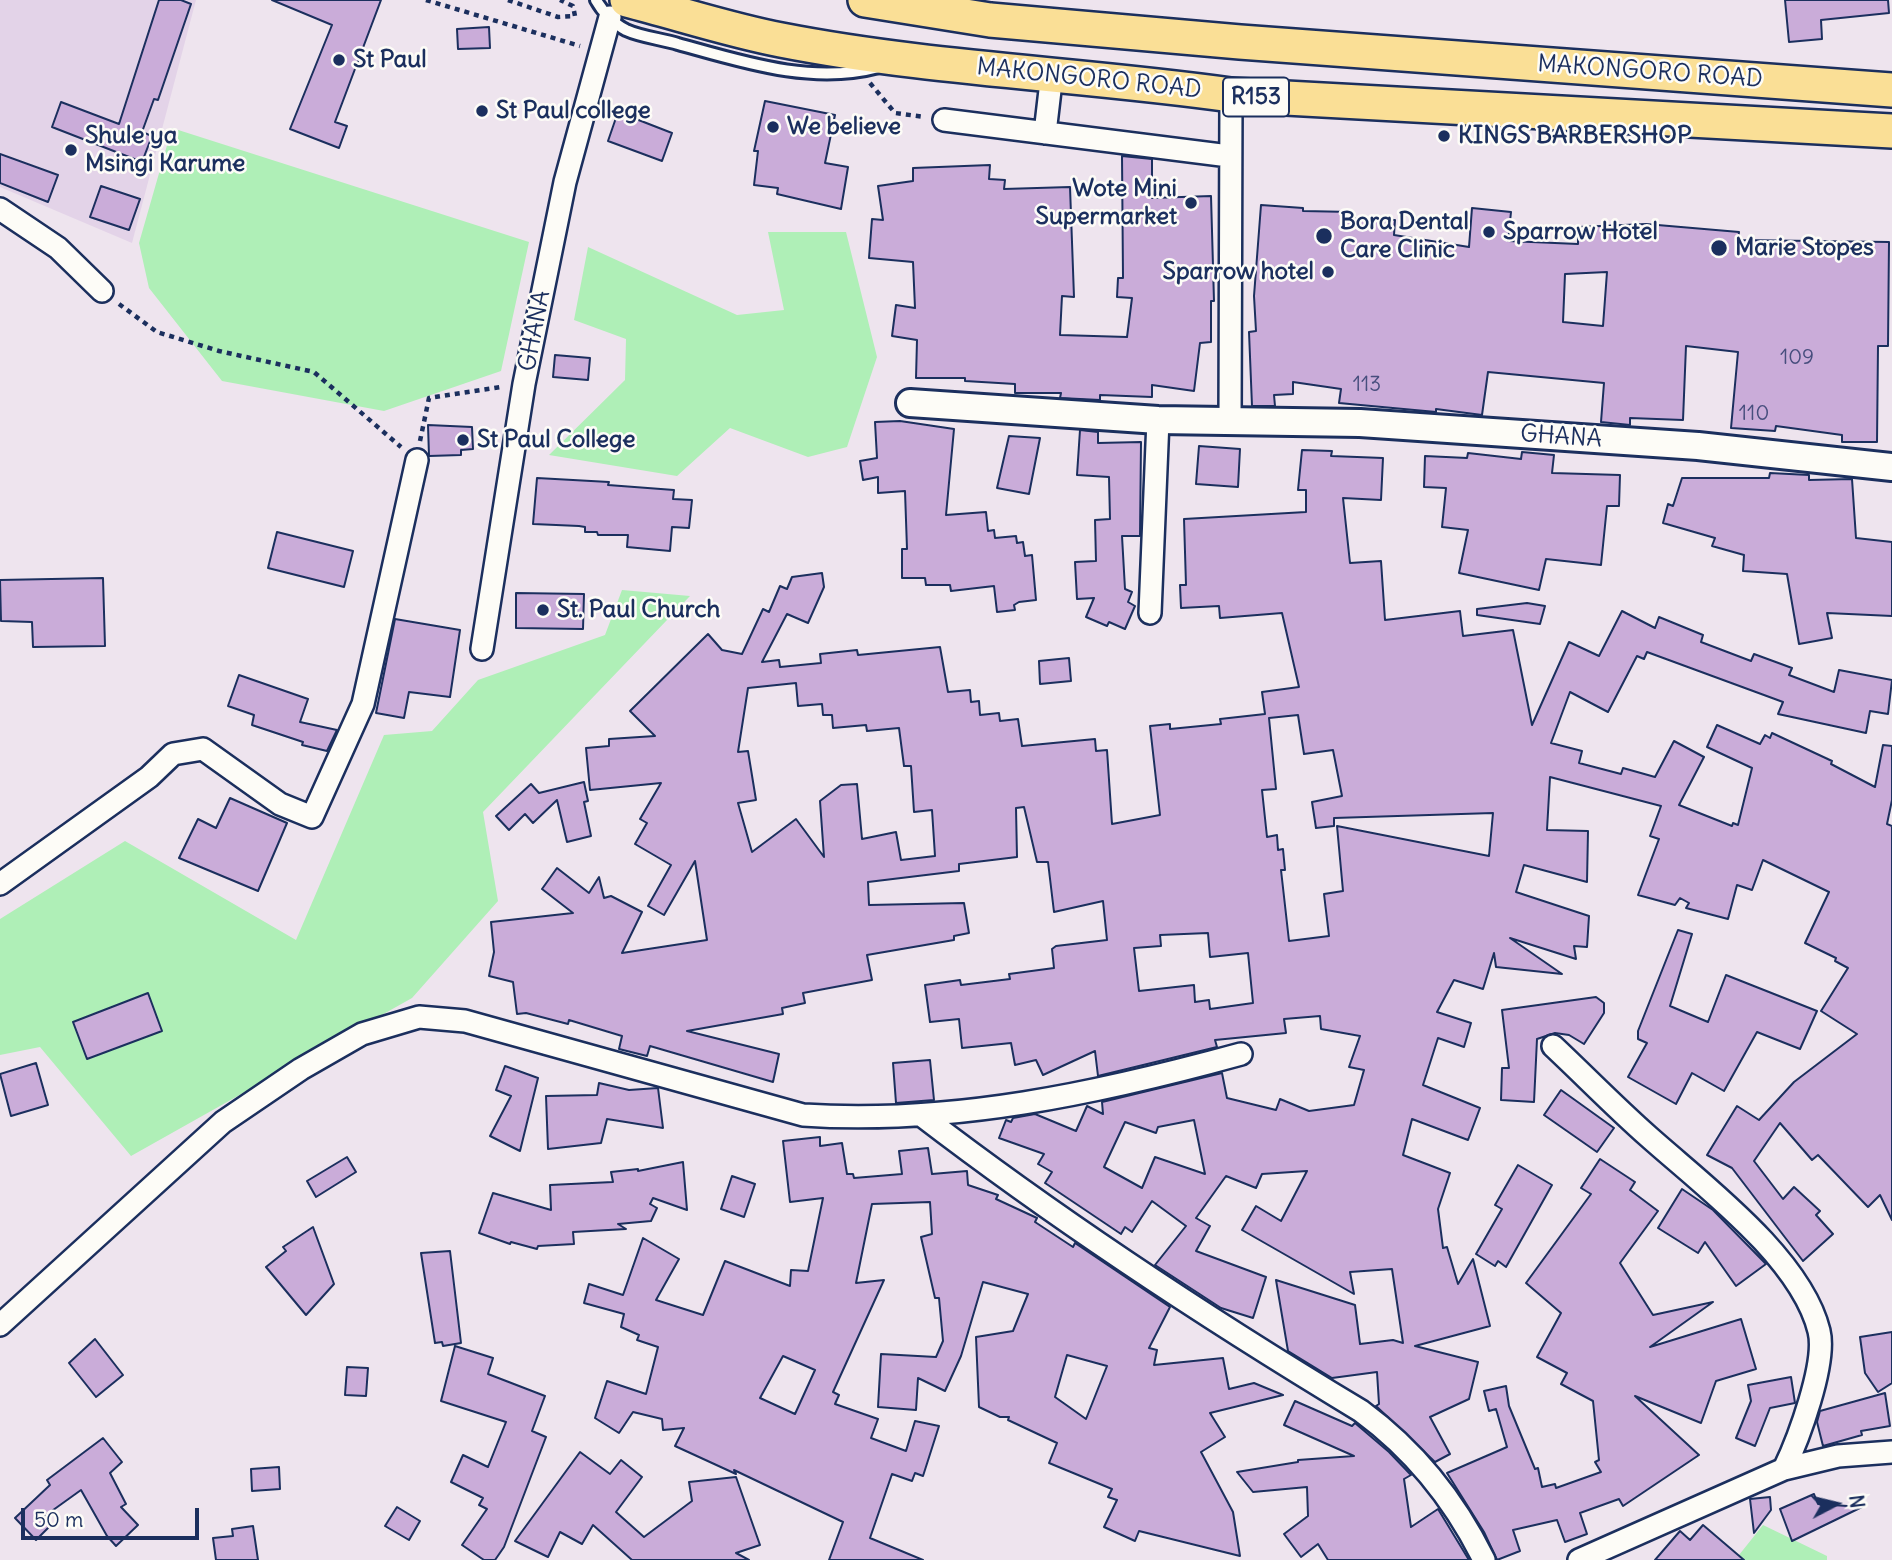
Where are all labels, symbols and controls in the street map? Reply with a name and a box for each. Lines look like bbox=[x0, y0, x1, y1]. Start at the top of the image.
place label: St Paul bbox=[353, 46, 427, 74]
street label: MAKONGORO ROAD bbox=[1536, 50, 1764, 94]
marker: St Paul bbox=[331, 52, 347, 68]
street label: MAKONGORO ROAD bbox=[975, 53, 1203, 105]
road number: R153 bbox=[1223, 78, 1289, 116]
place label: St Paul college bbox=[496, 97, 651, 125]
marker: St Paul college bbox=[474, 103, 490, 119]
place label: We believe bbox=[787, 113, 901, 141]
marker: We believe bbox=[765, 119, 781, 135]
place label: Shule ya Msingi Karume bbox=[85, 122, 245, 178]
place label: KINGS BARBERSHOP bbox=[1458, 122, 1691, 150]
marker: KINGS BARBERSHOP bbox=[1436, 128, 1452, 144]
marker: Shule ya Msingi Karume bbox=[63, 142, 79, 158]
place label: Wote Mini Supermarket bbox=[1036, 175, 1177, 231]
marker: Wote Mini Supermarket bbox=[1183, 195, 1199, 211]
place label: Bora Dental Care Clinic bbox=[1340, 208, 1469, 264]
place label: Sparrow Hotel bbox=[1503, 218, 1658, 246]
marker: Sparrow Hotel bbox=[1481, 224, 1497, 240]
marker: Bora Dental Care Clinic bbox=[1314, 226, 1334, 246]
place label: Marie Stopes bbox=[1735, 234, 1874, 262]
marker: Marie Stopes bbox=[1709, 238, 1729, 258]
place label: Sparrow hotel bbox=[1163, 258, 1314, 286]
marker: Sparrow hotel bbox=[1320, 264, 1336, 280]
street label: GHANA bbox=[513, 288, 557, 374]
house number: 109 bbox=[1780, 345, 1814, 371]
house number: 113 bbox=[1353, 372, 1381, 398]
house number: 110 bbox=[1739, 401, 1769, 427]
street label: GHANA bbox=[1519, 420, 1603, 454]
place label: St Paul College bbox=[477, 426, 635, 454]
marker: St Paul College bbox=[455, 432, 471, 448]
place label: St. Paul Church bbox=[557, 596, 720, 624]
marker: St. Paul Church bbox=[535, 602, 551, 618]
north arrow bbox=[1801, 1469, 1871, 1539]
text: N bbox=[1844, 1493, 1870, 1509]
scale bar bbox=[24, 1494, 203, 1538]
text: 50 m bbox=[34, 1506, 83, 1533]

